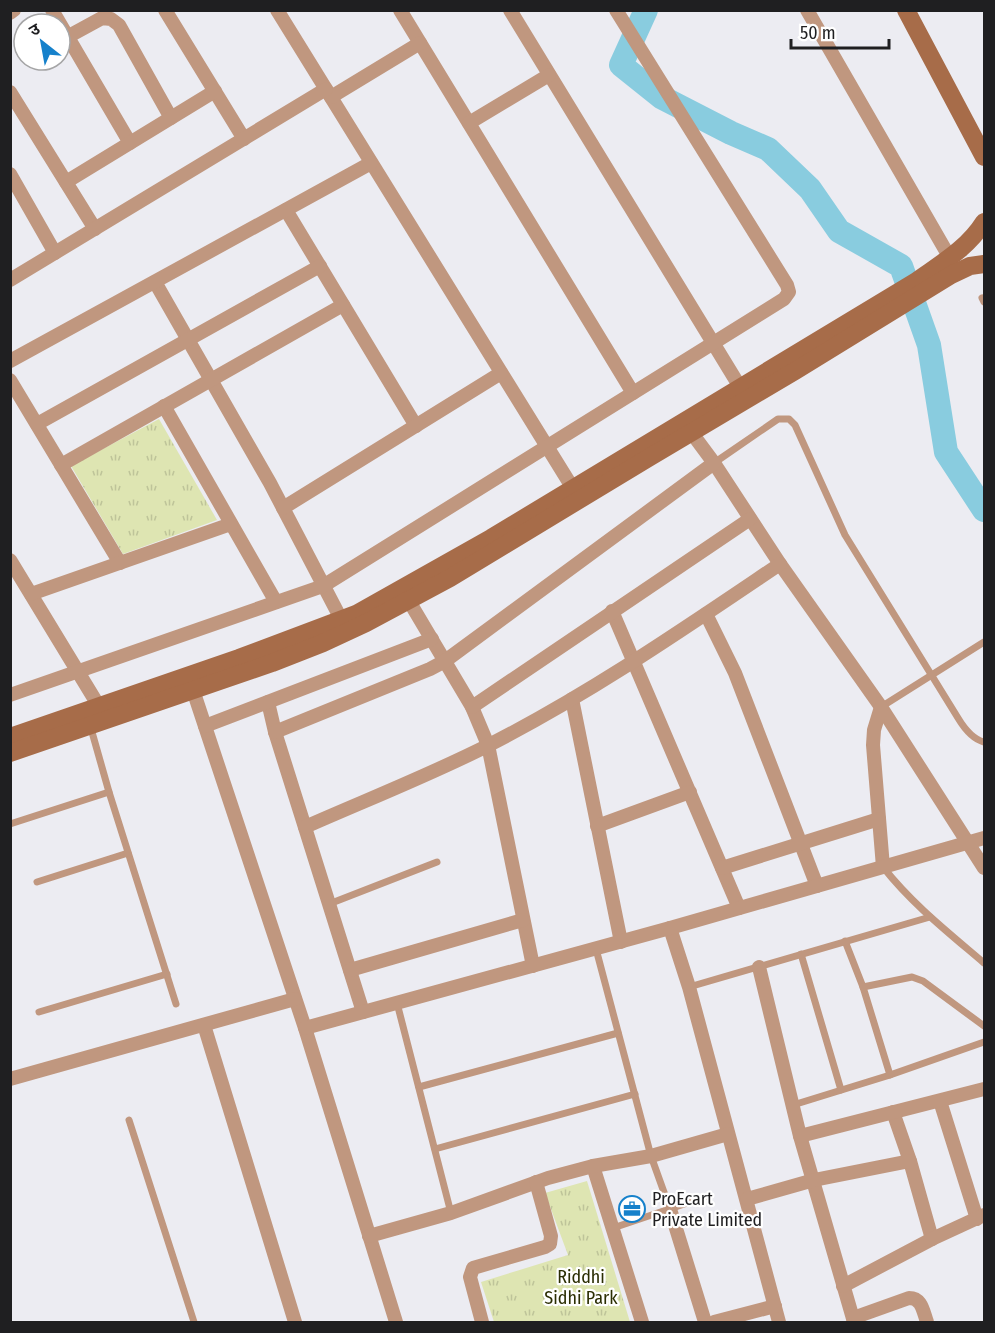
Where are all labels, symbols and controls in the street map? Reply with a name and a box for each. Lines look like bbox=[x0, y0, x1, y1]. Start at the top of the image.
north arrow bbox=[12, 12, 72, 72]
scale bar bbox=[791, 12, 888, 50]
text: उ bbox=[26, 19, 44, 40]
text: 50 m bbox=[800, 22, 836, 44]
place label: ProEcart Private Limited bbox=[652, 1188, 762, 1231]
office icon: ProEcart Private Limited bbox=[617, 1194, 647, 1224]
park label: Riddhi Sidhi Park bbox=[544, 1266, 618, 1309]

